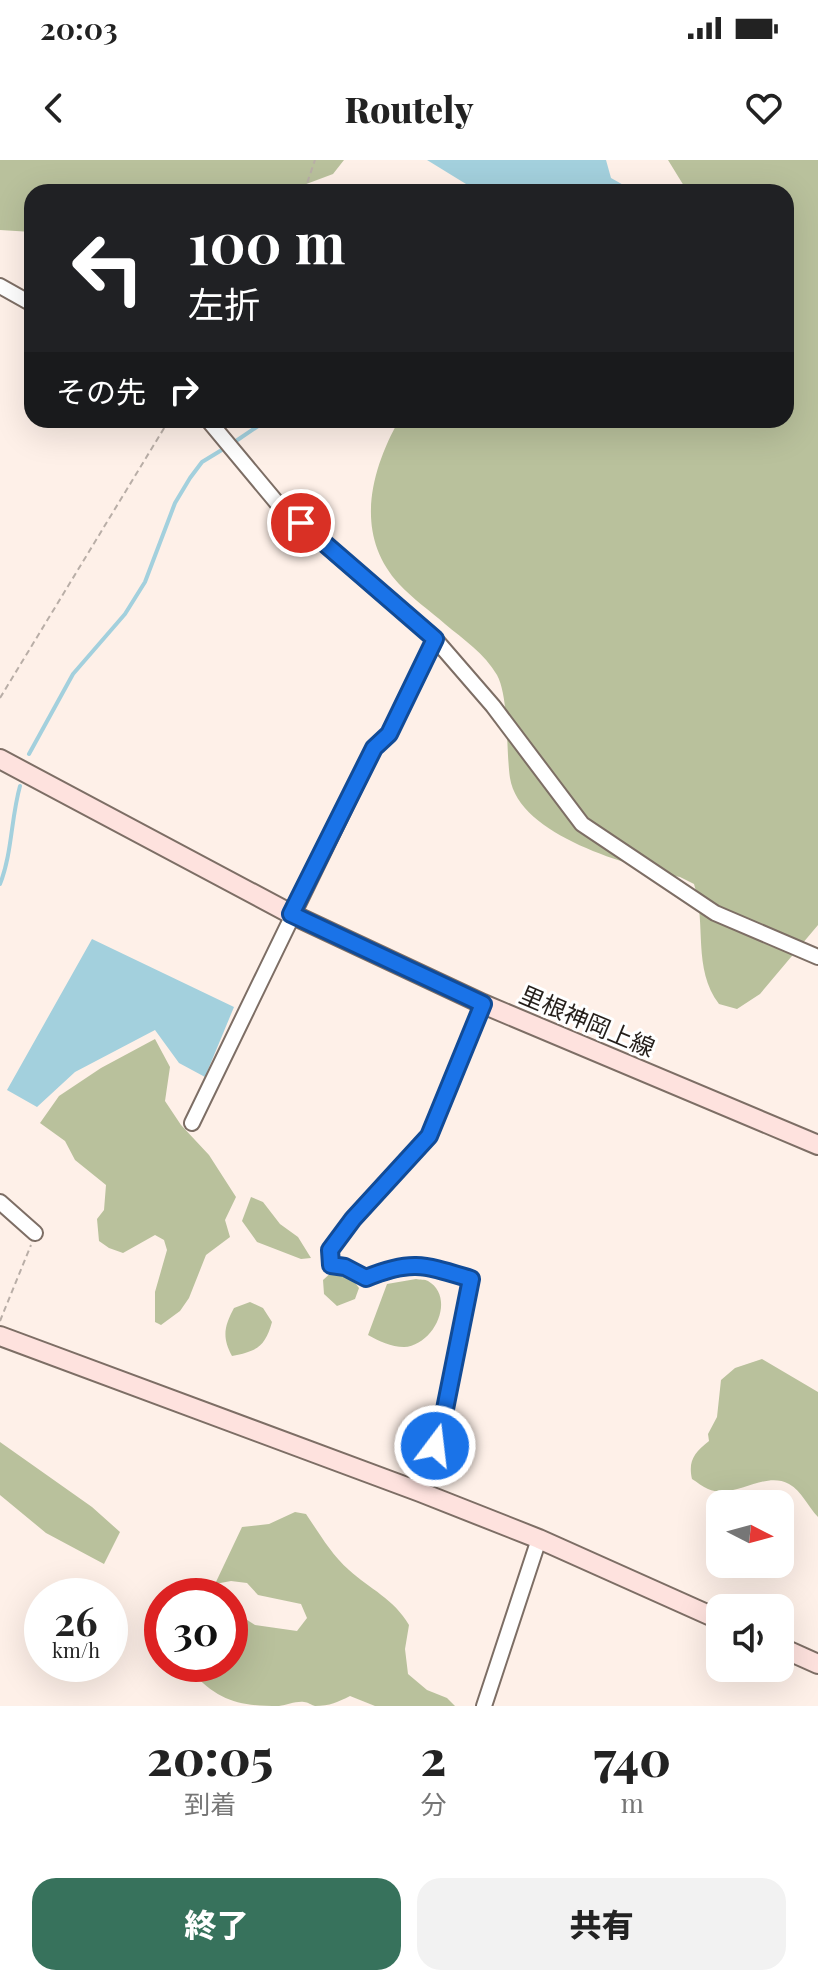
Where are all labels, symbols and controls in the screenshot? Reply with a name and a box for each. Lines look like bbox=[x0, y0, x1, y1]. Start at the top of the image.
text: 20:03 bbox=[40, 8, 118, 48]
text: Routely bbox=[344, 84, 474, 132]
icon: back bbox=[32, 86, 76, 130]
icon: heart bbox=[742, 86, 786, 130]
text: 100 m bbox=[188, 204, 345, 279]
icon: left bbox=[56, 216, 160, 320]
text: 左折 bbox=[188, 279, 260, 327]
icon: right bbox=[162, 368, 206, 412]
text: その先 bbox=[56, 371, 146, 411]
pin bbox=[267, 489, 335, 557]
icon: arrive bbox=[279, 501, 323, 545]
street label: 里根神岡上線 bbox=[515, 977, 660, 1063]
position arrow bbox=[393, 1404, 477, 1488]
north arrow bbox=[706, 1490, 794, 1578]
map controls bbox=[706, 1490, 794, 1682]
speed limit sign: 30 bbox=[144, 1578, 248, 1682]
text: 26 bbox=[54, 1593, 98, 1646]
button: sound bbox=[706, 1594, 794, 1682]
text: km/h bbox=[52, 1636, 100, 1663]
text: 20:05 bbox=[147, 1724, 273, 1788]
text: 2 bbox=[421, 1724, 446, 1788]
text: 740 bbox=[594, 1725, 671, 1789]
text: m bbox=[621, 1785, 644, 1820]
text: 到着 bbox=[184, 1786, 236, 1821]
text: 分 bbox=[420, 1786, 446, 1821]
button: 終了 bbox=[32, 1878, 401, 1970]
button: 共有 bbox=[417, 1878, 786, 1970]

